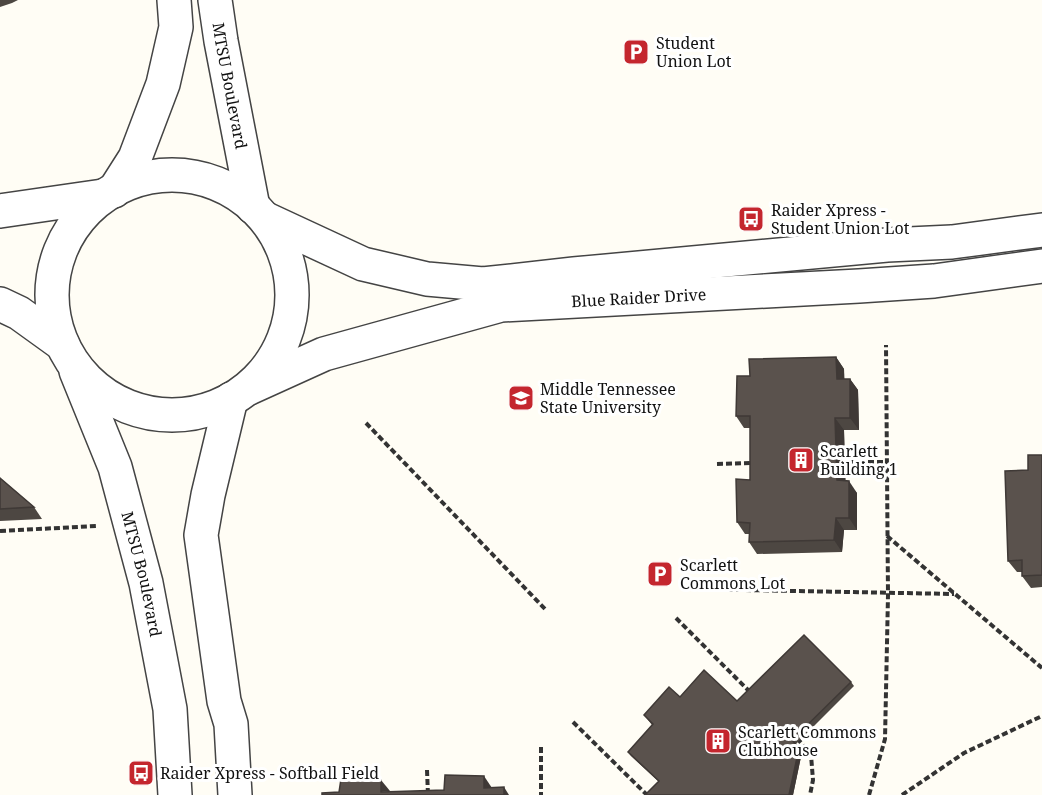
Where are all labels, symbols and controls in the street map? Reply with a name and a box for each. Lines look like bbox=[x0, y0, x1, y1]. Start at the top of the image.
street label: MTSU Boulevard bbox=[207, 21, 253, 151]
place label: Student Union Lot bbox=[656, 32, 732, 72]
parking icon: Student Union Lot bbox=[621, 37, 651, 67]
place label: Raider Xpress - Student Union Lot bbox=[771, 199, 910, 239]
bus stop icon: Raider Xpress - Student Union Lot bbox=[736, 204, 766, 234]
street label: Blue Raider Drive bbox=[571, 283, 707, 312]
place label: Middle Tennessee State University bbox=[540, 378, 676, 418]
school or university icon: Middle Tennessee State University bbox=[506, 383, 536, 413]
place label: Scarlett Building 1 bbox=[820, 440, 898, 480]
building icon: Scarlett Building 1 bbox=[786, 445, 816, 475]
street label: MTSU Boulevard bbox=[116, 509, 167, 639]
place label: Scarlett Commons Lot bbox=[680, 554, 785, 594]
parking icon: Scarlett Commons Lot bbox=[645, 559, 675, 589]
place label: Scarlett Commons Clubhouse bbox=[738, 721, 876, 761]
building icon: Scarlett Commons Clubhouse bbox=[703, 726, 733, 756]
bus stop icon: Raider Xpress - Softball Field bbox=[126, 758, 156, 788]
place label: Raider Xpress - Softball Field bbox=[160, 762, 379, 784]

